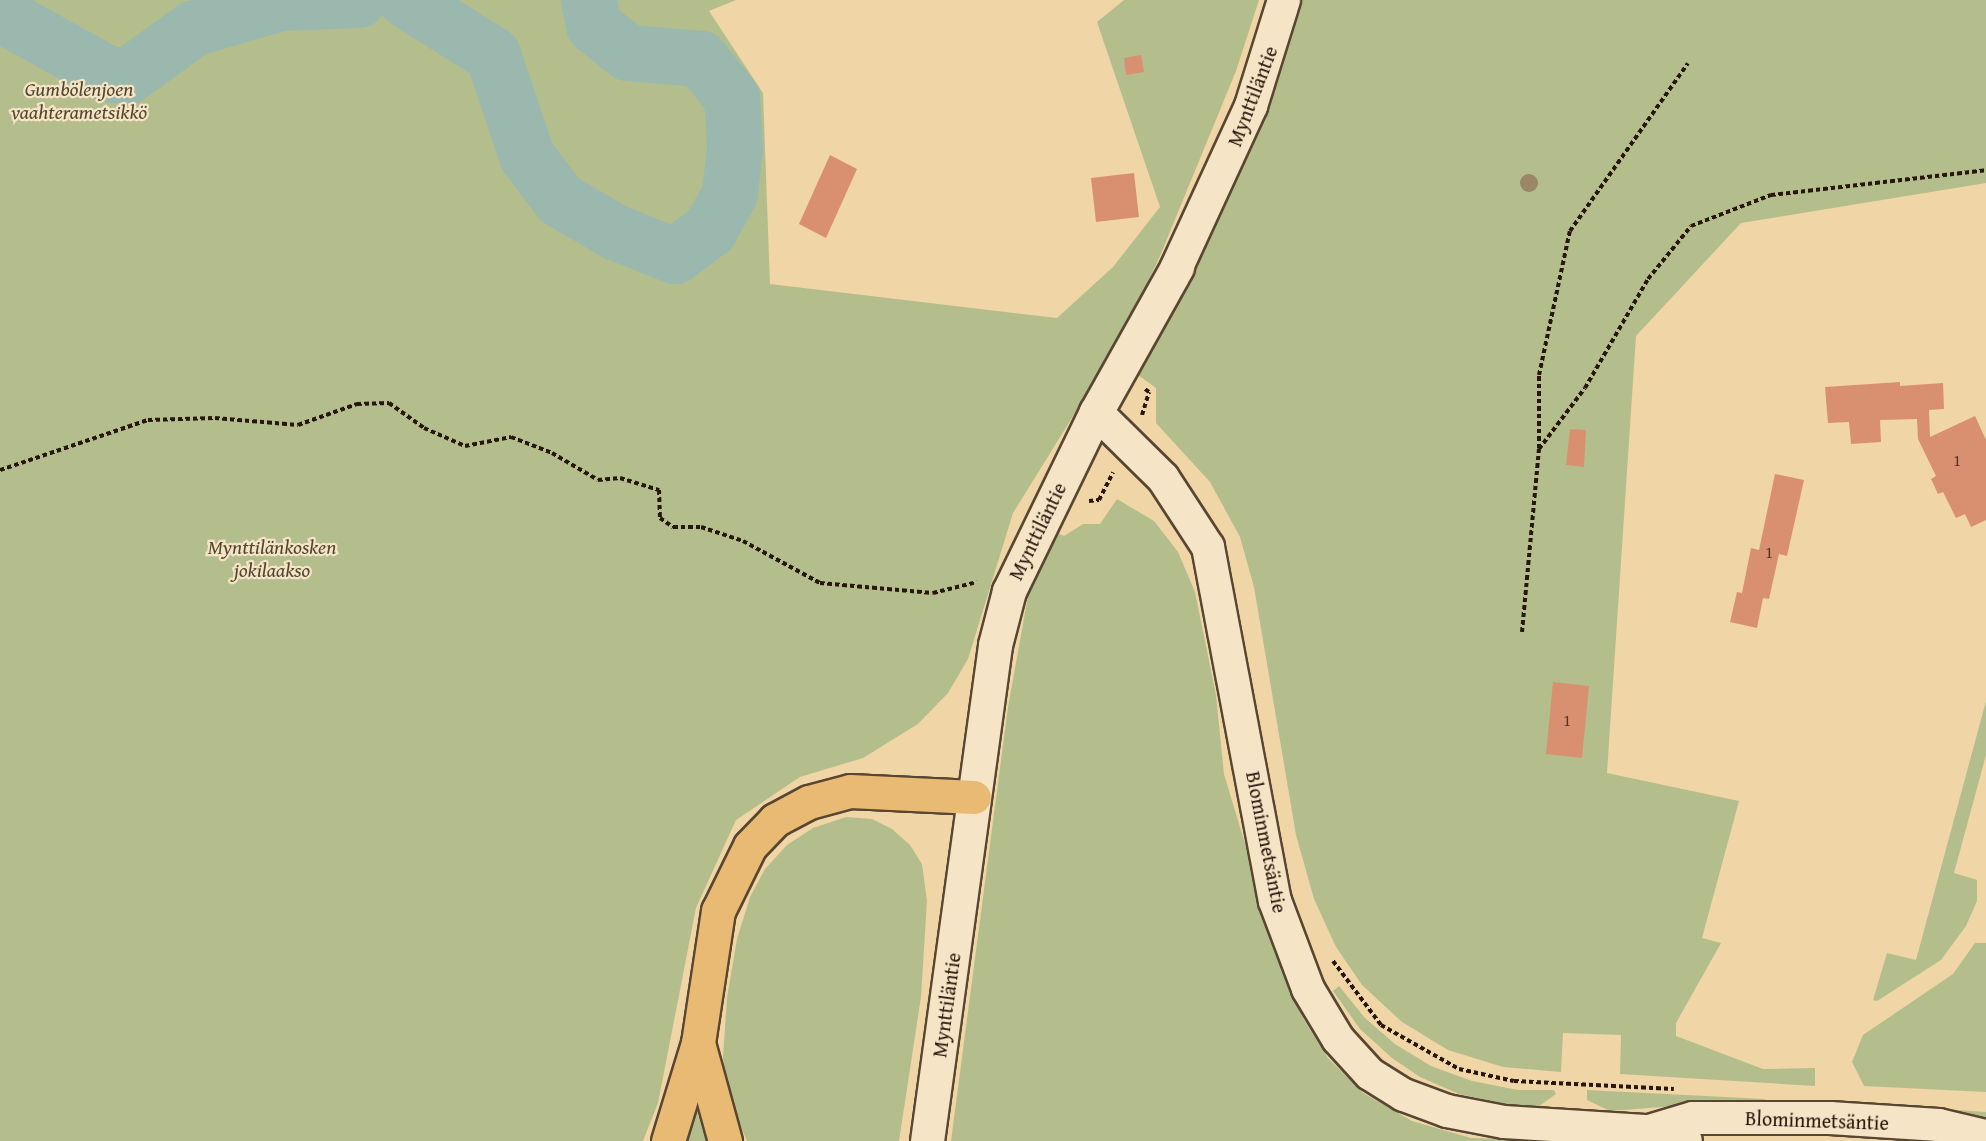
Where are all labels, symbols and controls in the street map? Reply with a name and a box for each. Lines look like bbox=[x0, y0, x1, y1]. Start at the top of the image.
street label: Mynttiläntie bbox=[1222, 42, 1282, 150]
park label: Gumbölenjoen vaahterametsikkö bbox=[11, 77, 147, 124]
house number: 1 bbox=[1953, 450, 1961, 470]
street label: Mynttiläntie bbox=[1003, 478, 1071, 584]
park label: Mynttilänkosken jokilaakso bbox=[208, 535, 336, 582]
house number: 1 bbox=[1765, 542, 1773, 562]
house number: 1 bbox=[1563, 710, 1571, 730]
street label: Blominmetsäntie bbox=[1242, 769, 1292, 915]
street label: Mynttiläntie bbox=[927, 951, 965, 1059]
street label: Blominmetsäntie bbox=[1745, 1105, 1889, 1135]

